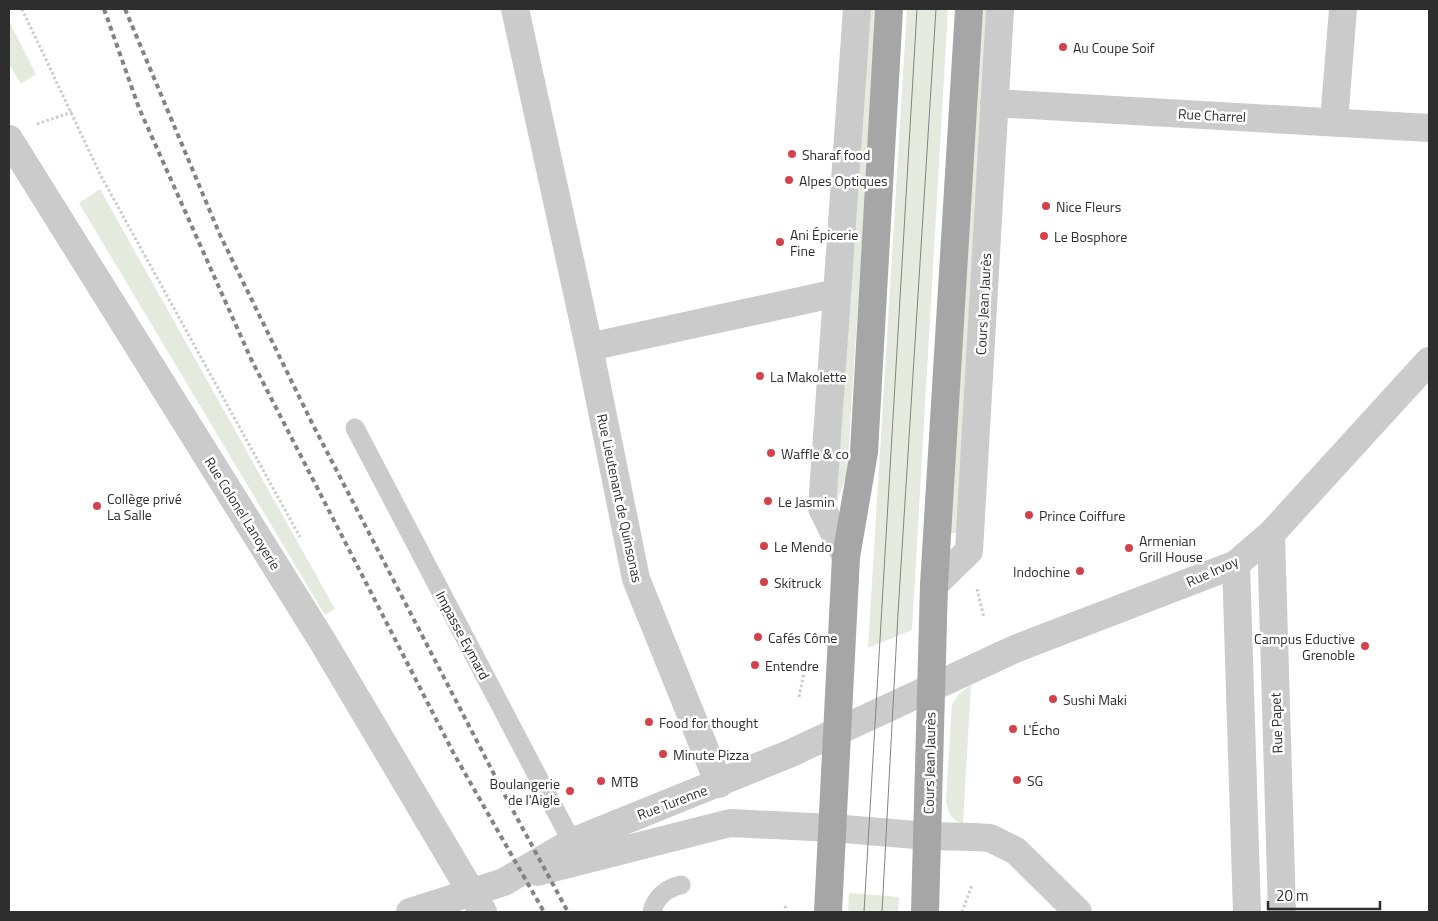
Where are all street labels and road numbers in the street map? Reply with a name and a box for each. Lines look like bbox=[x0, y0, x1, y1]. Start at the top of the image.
street label: Rue Charrel bbox=[1177, 103, 1247, 127]
street label: Cours Jean Jaurès bbox=[970, 252, 996, 356]
street label: Rue Lieutenant de Quinsonas bbox=[592, 412, 648, 584]
street label: Rue Colonel Lanoyerie bbox=[200, 452, 286, 574]
street label: Rue Irvoy bbox=[1183, 550, 1242, 592]
street label: Impasse Eymard bbox=[431, 587, 495, 683]
street label: Rue Papet bbox=[1264, 692, 1288, 754]
street label: Cours Jean Jaurès bbox=[918, 712, 940, 814]
street label: Rue Turenne bbox=[634, 779, 710, 825]

